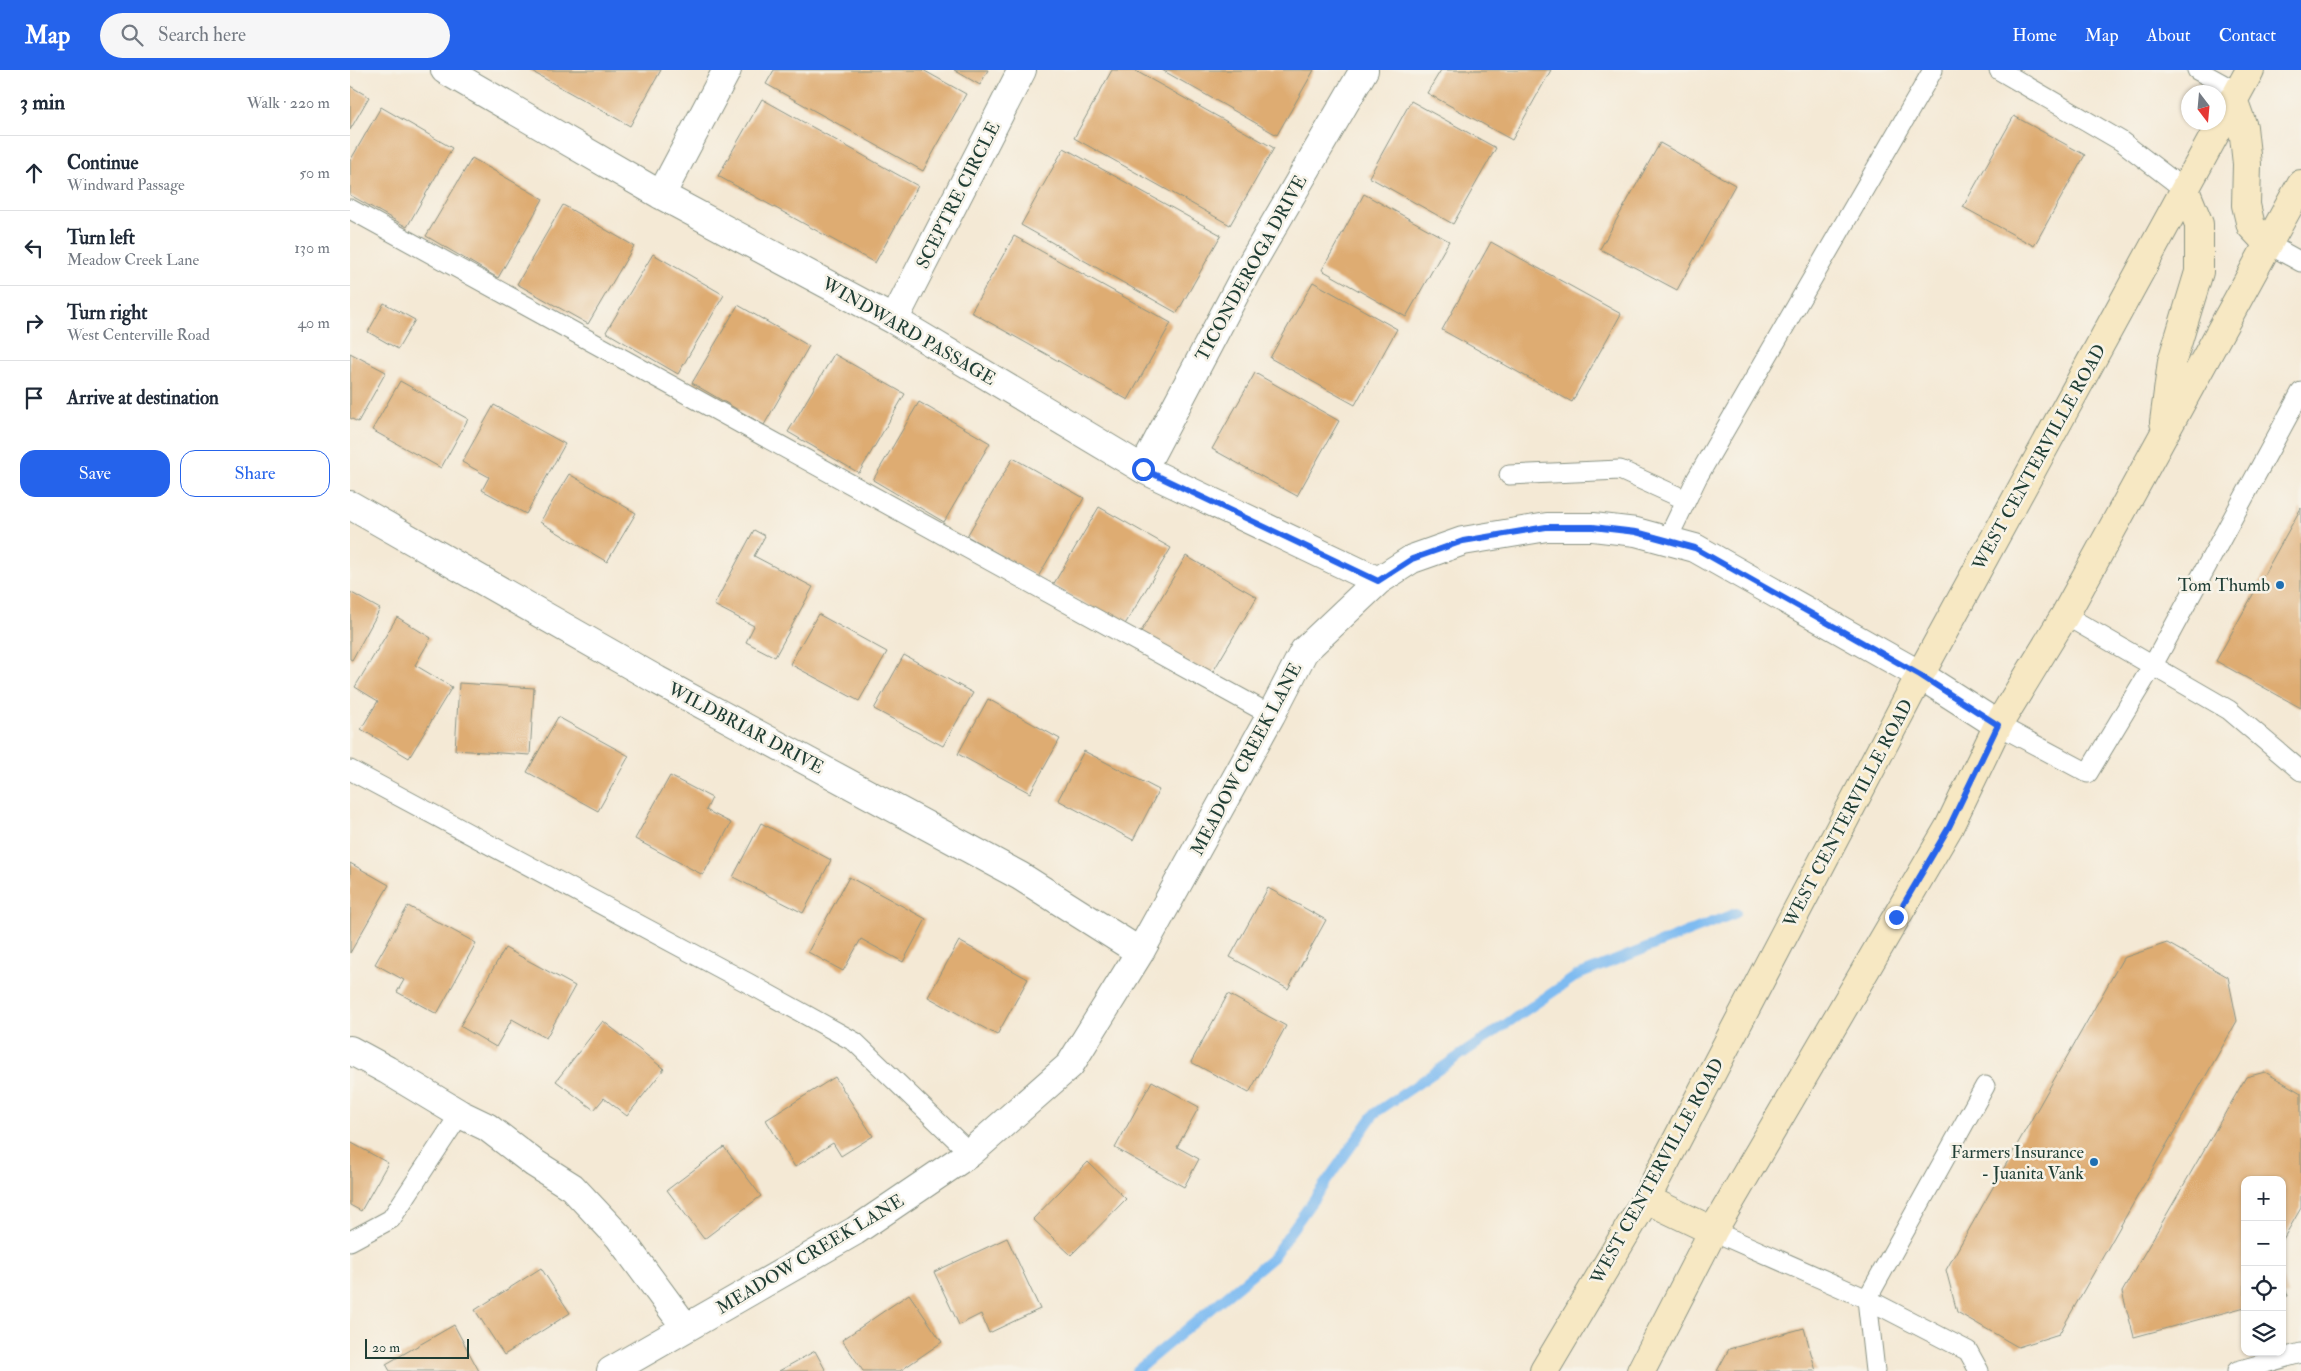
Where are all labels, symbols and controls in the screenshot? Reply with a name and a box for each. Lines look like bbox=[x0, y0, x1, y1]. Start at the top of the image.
search box bbox=[100, 13, 450, 58]
text: Map bbox=[25, 20, 70, 51]
icon: search bbox=[118, 21, 146, 49]
text: Search here bbox=[158, 23, 246, 47]
text: Home bbox=[2012, 24, 2057, 47]
text: Map bbox=[2085, 24, 2119, 47]
text: About bbox=[2147, 24, 2191, 47]
text: Contact bbox=[2219, 24, 2276, 47]
north arrow bbox=[2181, 85, 2226, 130]
text: 3 min bbox=[20, 89, 65, 116]
text: Walk · 220 m bbox=[247, 93, 330, 113]
street label: SCEPTRE CIRCLE bbox=[911, 118, 1006, 273]
text: Continue bbox=[67, 151, 138, 175]
icon: ahead bbox=[20, 159, 48, 187]
text: 50 m bbox=[299, 163, 330, 183]
street label: TICONDEROGA DRIVE bbox=[1191, 171, 1312, 365]
text: Windward Passage bbox=[67, 175, 185, 195]
text: Turn left bbox=[67, 226, 135, 250]
icon: left bbox=[20, 234, 48, 262]
text: 130 m bbox=[294, 238, 330, 258]
text: Meadow Creek Lane bbox=[67, 250, 199, 270]
street label: WINDWARD PASSAGE bbox=[817, 272, 1000, 391]
text: Turn right bbox=[67, 301, 147, 325]
icon: right bbox=[20, 309, 48, 337]
text: 40 m bbox=[297, 313, 330, 333]
text: West Centerville Road bbox=[67, 325, 210, 345]
street label: WEST CENTERVILLE ROAD bbox=[1967, 340, 2111, 575]
icon: arrive bbox=[20, 384, 48, 412]
text: Arrive at destination bbox=[67, 386, 219, 410]
button: Save bbox=[20, 450, 170, 497]
button: Share bbox=[180, 450, 330, 497]
route start bbox=[1132, 458, 1155, 481]
place label: Tom Thumb bbox=[2178, 574, 2270, 597]
marker: Tom Thumb bbox=[2274, 579, 2286, 591]
street label: MEADOW CREEK LANE bbox=[1186, 659, 1307, 860]
street label: WILDBRIAR DRIVE bbox=[663, 677, 828, 779]
street label: WEST CENTERVILLE ROAD bbox=[1778, 695, 1918, 932]
route end bbox=[1885, 906, 1908, 929]
street label: WEST CENTERVILLE ROAD bbox=[1585, 1054, 1729, 1289]
place label: Farmers Insurance - Juanita Vank bbox=[1951, 1141, 2084, 1185]
marker: Farmers Insurance - Juanita Vank bbox=[2088, 1156, 2100, 1168]
map controls bbox=[2241, 1176, 2286, 1356]
button: + bbox=[2241, 1176, 2286, 1221]
street label: MEADOW CREEK LANE bbox=[712, 1189, 908, 1320]
button: − bbox=[2241, 1221, 2286, 1266]
button: locate bbox=[2241, 1266, 2286, 1311]
button: layers bbox=[2241, 1311, 2286, 1356]
scale bar bbox=[365, 1336, 469, 1359]
text: 20 m bbox=[372, 1339, 400, 1356]

